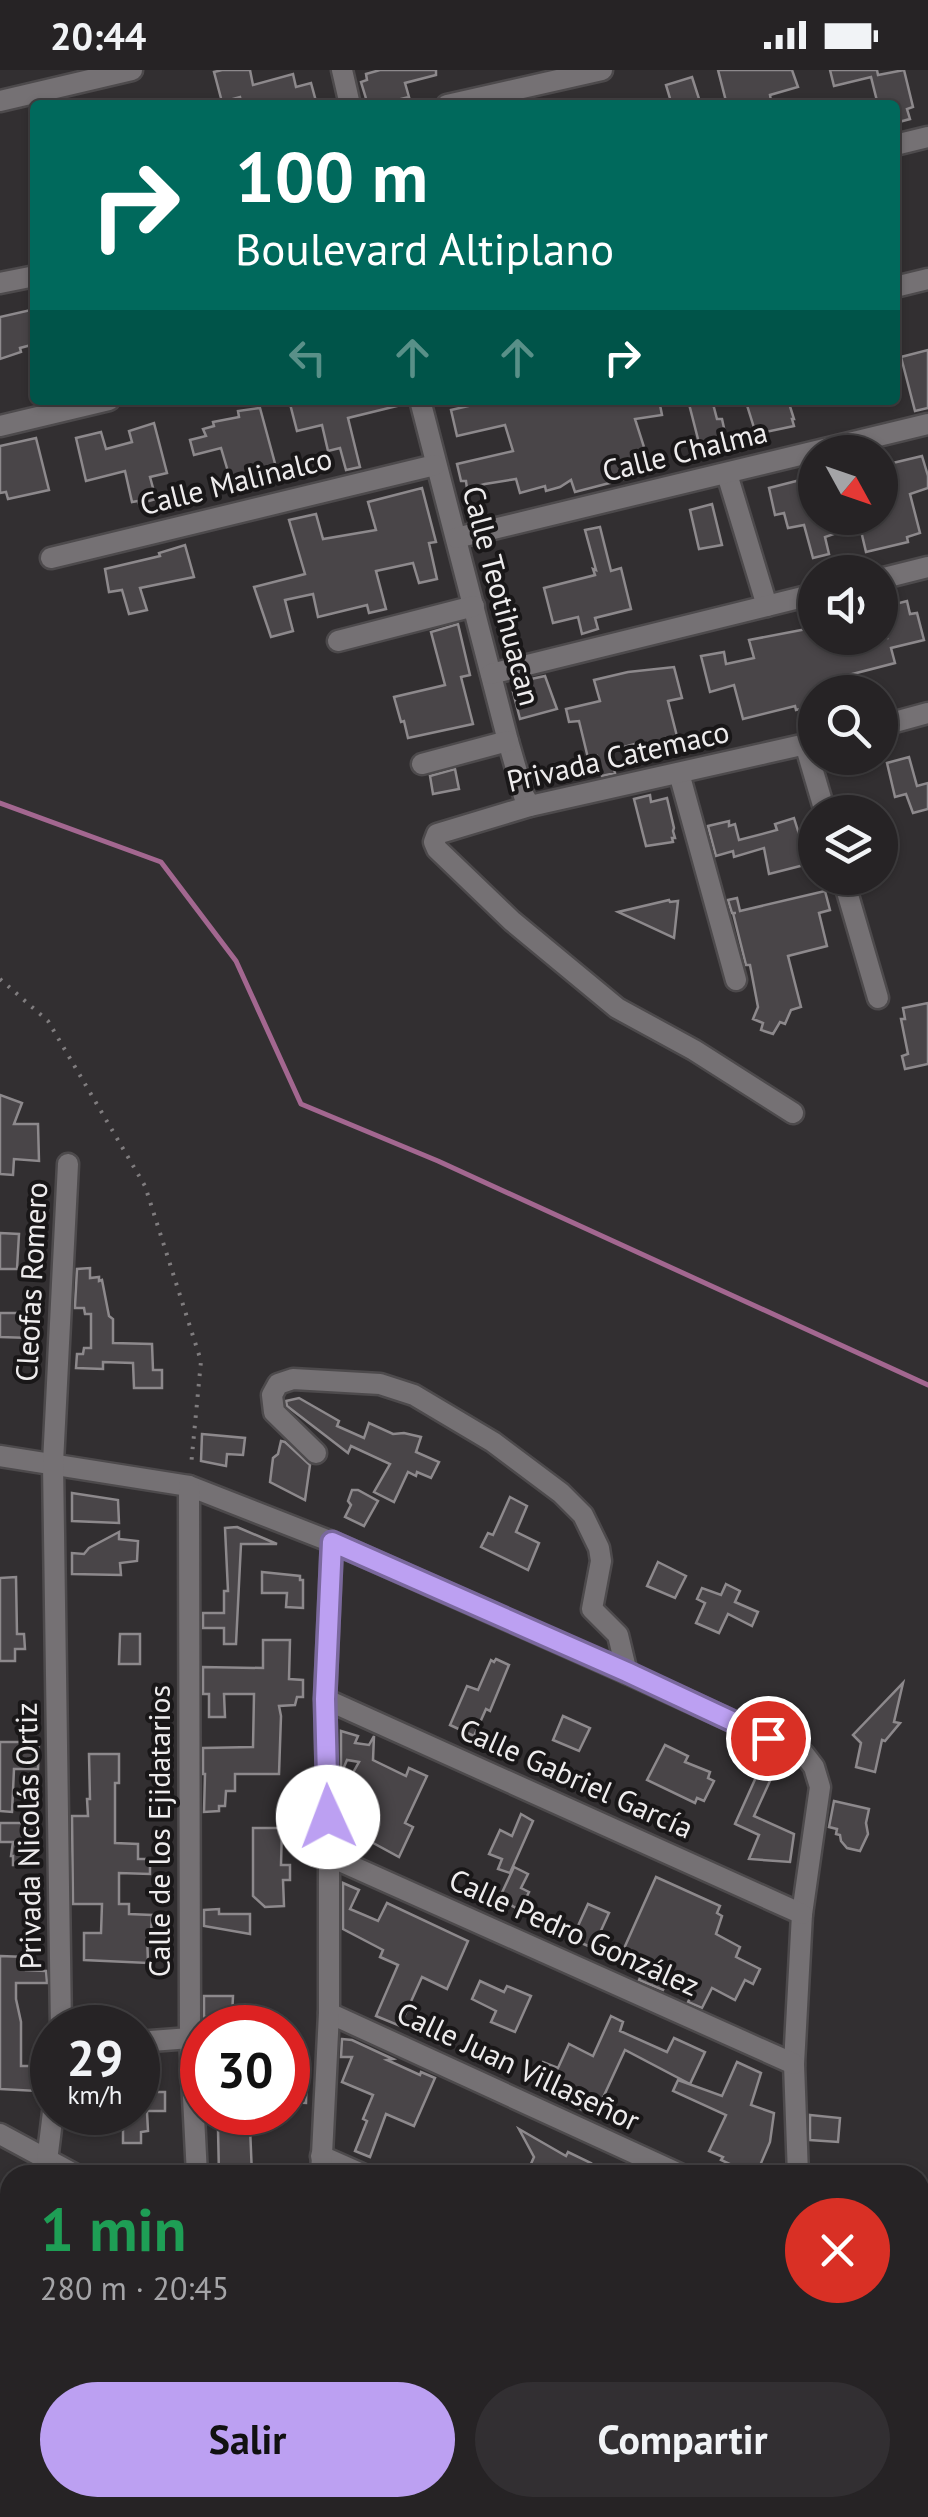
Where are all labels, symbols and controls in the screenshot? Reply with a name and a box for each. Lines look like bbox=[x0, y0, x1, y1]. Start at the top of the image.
text: 20:44 bbox=[50, 11, 146, 60]
text: 100 m bbox=[235, 131, 428, 221]
icon: right bbox=[70, 140, 200, 270]
text: Boulevard Altiplano bbox=[235, 219, 614, 277]
icon: left bbox=[280, 330, 335, 385]
icon: ahead bbox=[385, 330, 440, 385]
icon: ahead bbox=[490, 330, 545, 385]
icon: right bbox=[595, 330, 650, 385]
street label: Calle Chalma bbox=[598, 411, 771, 490]
north arrow bbox=[798, 435, 898, 535]
map controls bbox=[798, 435, 898, 895]
street label: Calle Malinalco bbox=[136, 438, 336, 523]
street label: Calle Teotihuacan bbox=[454, 482, 550, 710]
button: sound bbox=[798, 555, 898, 655]
button: search bbox=[798, 675, 898, 775]
street label: Privada Catemaco bbox=[503, 711, 733, 800]
button: layers bbox=[798, 795, 898, 895]
street label: Cleofas Romero bbox=[6, 1181, 55, 1383]
street label: Calle de los Ejidatarios bbox=[139, 1685, 178, 1977]
pin bbox=[726, 1696, 811, 1781]
street label: Privada Nicolás Ortiz bbox=[6, 1702, 49, 1970]
street label: Calle Gabriel García bbox=[454, 1709, 700, 1847]
icon: arrive bbox=[741, 1711, 796, 1766]
position arrow bbox=[276, 1765, 380, 1869]
street label: Calle Pedro González bbox=[443, 1859, 706, 2004]
street label: Calle Juan Villaseñor bbox=[391, 1992, 646, 2139]
speed limit sign: 30 bbox=[180, 2005, 310, 2135]
text: 29 bbox=[67, 2025, 123, 2090]
text: km/h bbox=[68, 2079, 122, 2111]
text: 1 min bbox=[40, 2190, 186, 2268]
button: close bbox=[785, 2198, 890, 2303]
text: 280 m · 20:45 bbox=[40, 2267, 229, 2309]
button: Salir bbox=[40, 2382, 455, 2497]
button: Compartir bbox=[475, 2382, 890, 2497]

